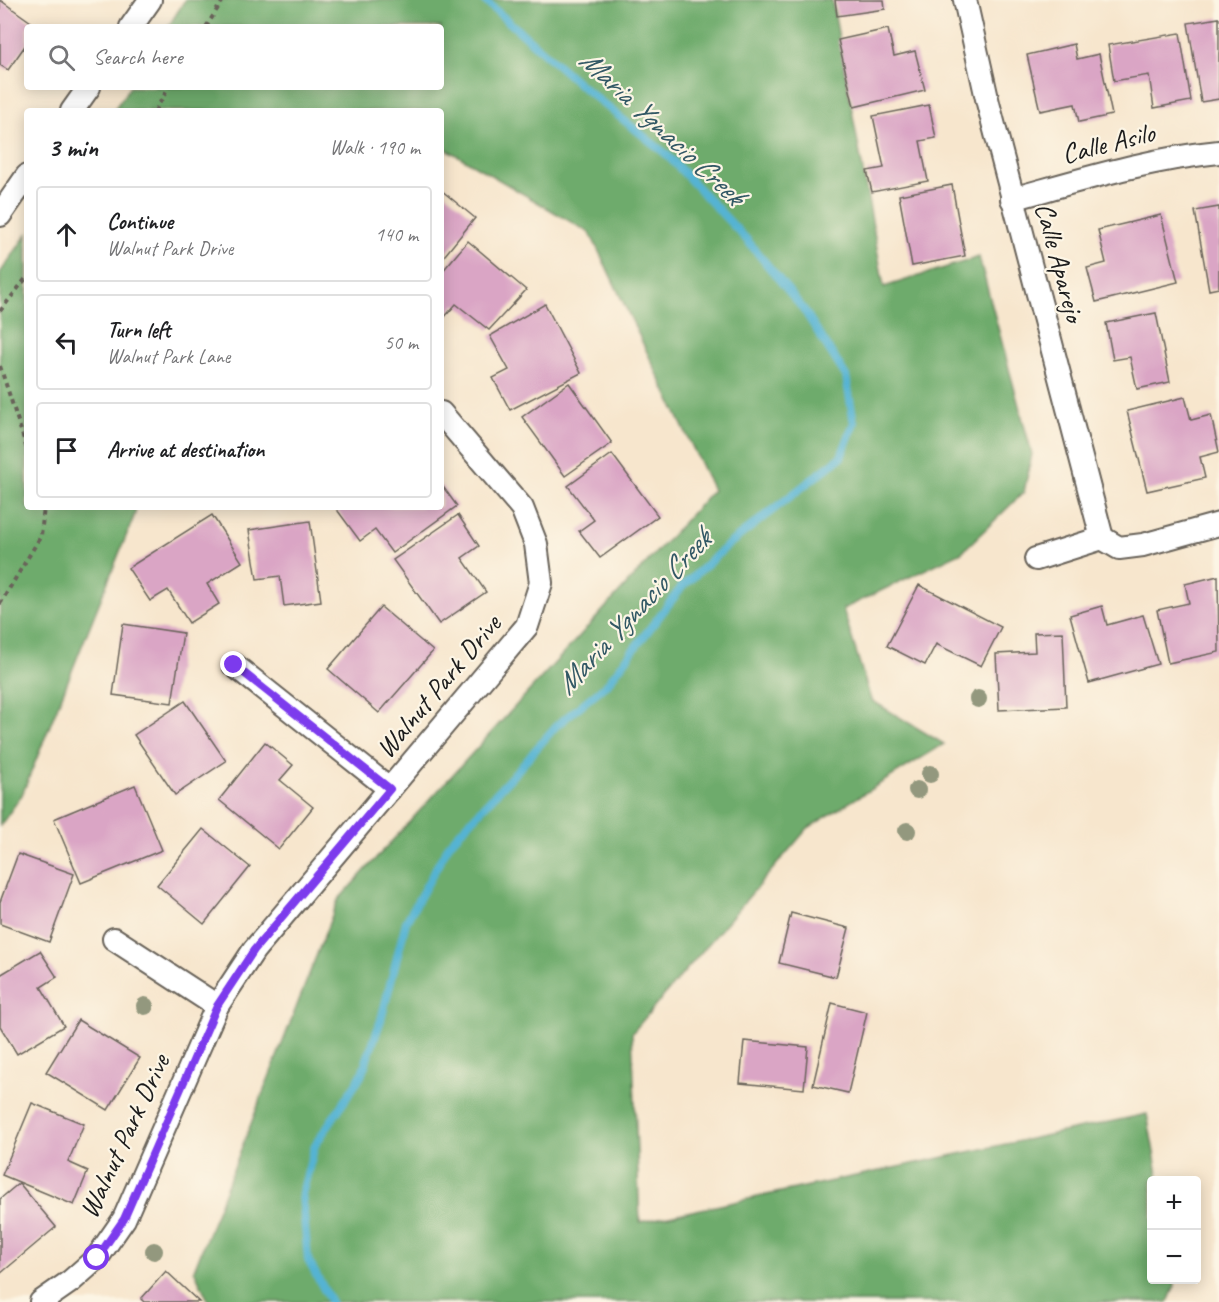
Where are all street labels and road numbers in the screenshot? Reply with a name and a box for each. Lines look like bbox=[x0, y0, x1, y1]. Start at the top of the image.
street label: Calle Asilo bbox=[1058, 114, 1160, 171]
street label: Calle Aparejo bbox=[1027, 199, 1093, 328]
street label: Walnut Park Drive bbox=[368, 606, 509, 765]
street label: Walnut Park Drive bbox=[71, 1047, 178, 1223]

